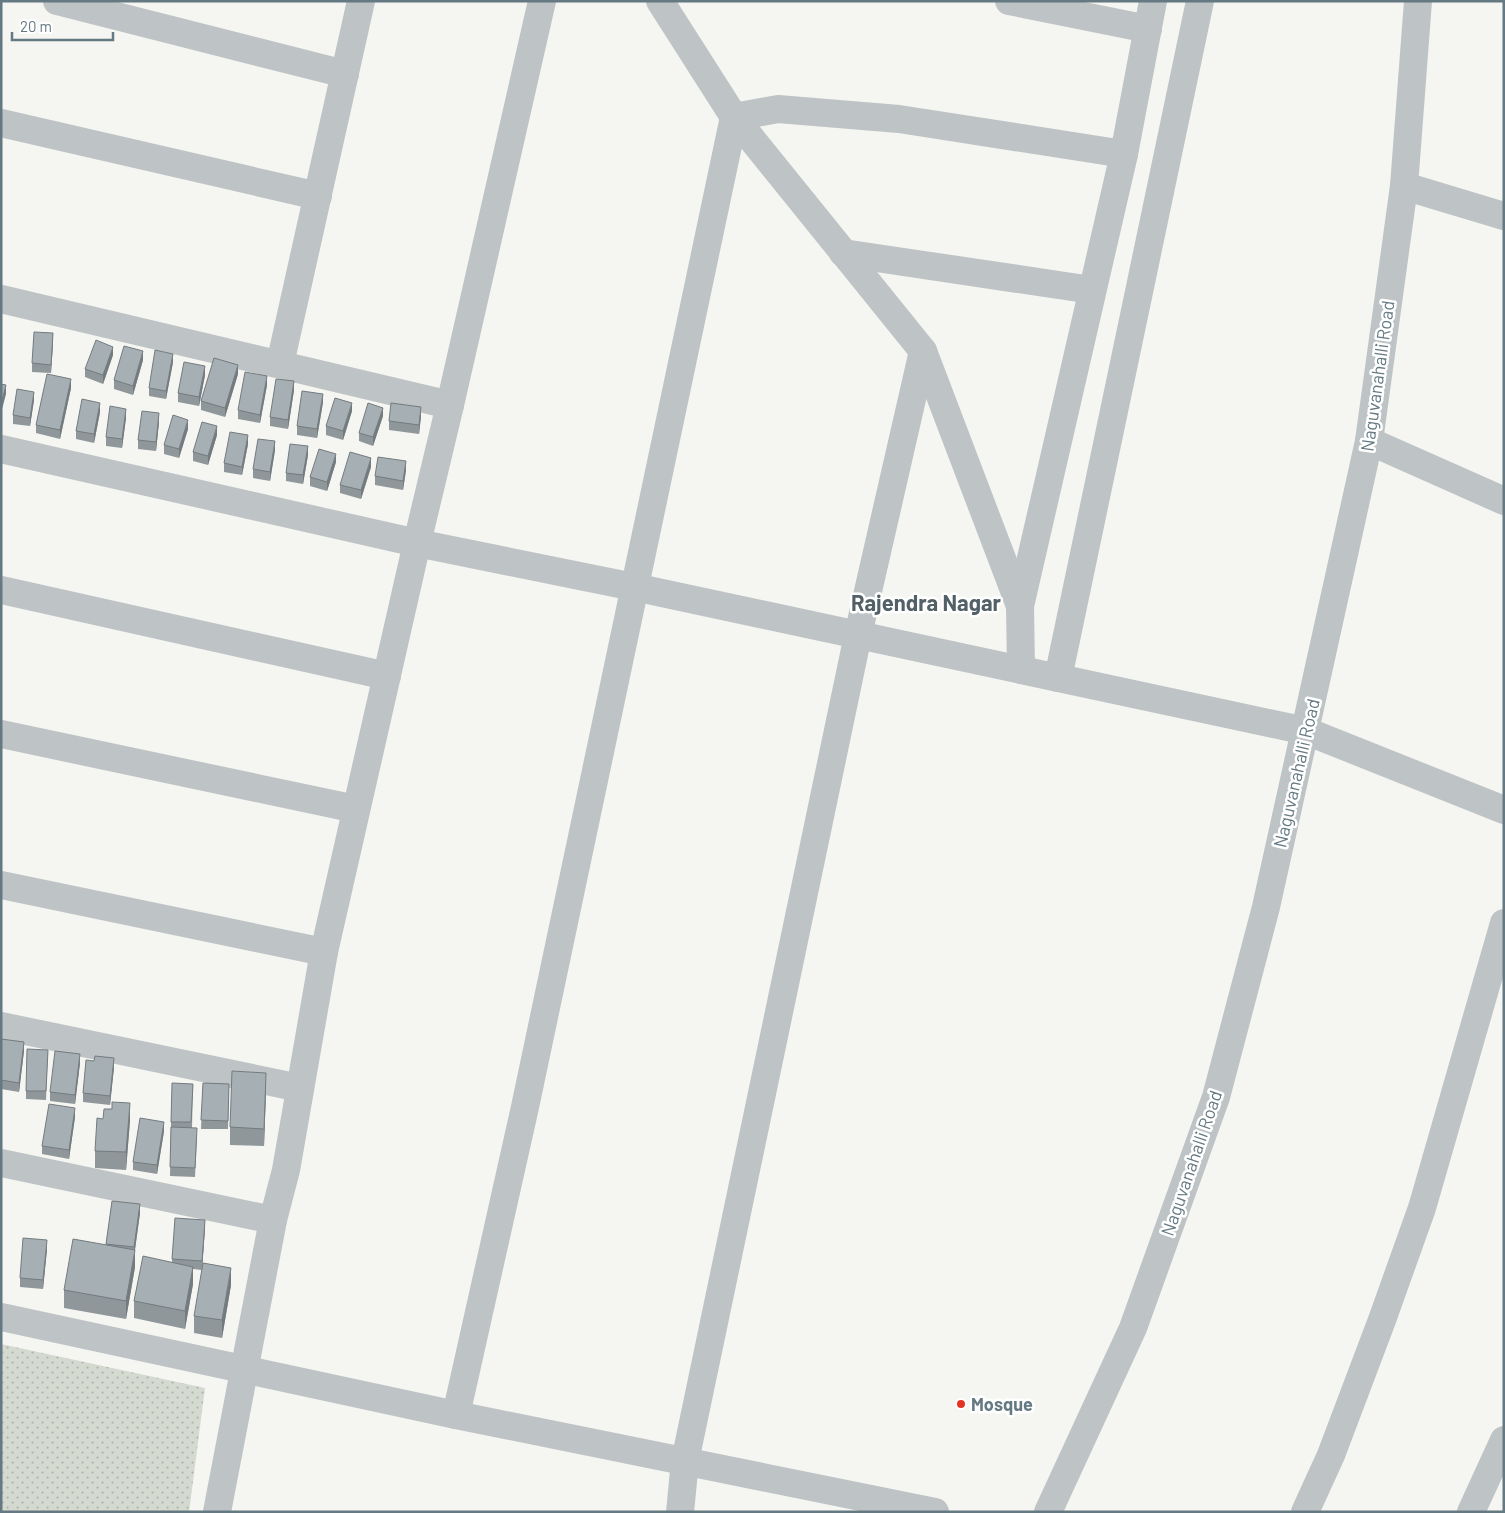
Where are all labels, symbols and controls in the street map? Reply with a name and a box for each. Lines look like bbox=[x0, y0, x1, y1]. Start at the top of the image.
scale bar bbox=[12, 10, 114, 42]
text: 20 m bbox=[20, 17, 52, 35]
street label: Naguvanahalli Road bbox=[1356, 299, 1398, 453]
district label: Rajendra Nagar bbox=[851, 589, 1002, 615]
street label: Naguvanahalli Road bbox=[1268, 696, 1324, 850]
street label: Naguvanahalli Road bbox=[1156, 1087, 1226, 1239]
place label: Mosque bbox=[971, 1393, 1033, 1415]
marker: Mosque bbox=[955, 1398, 967, 1410]

